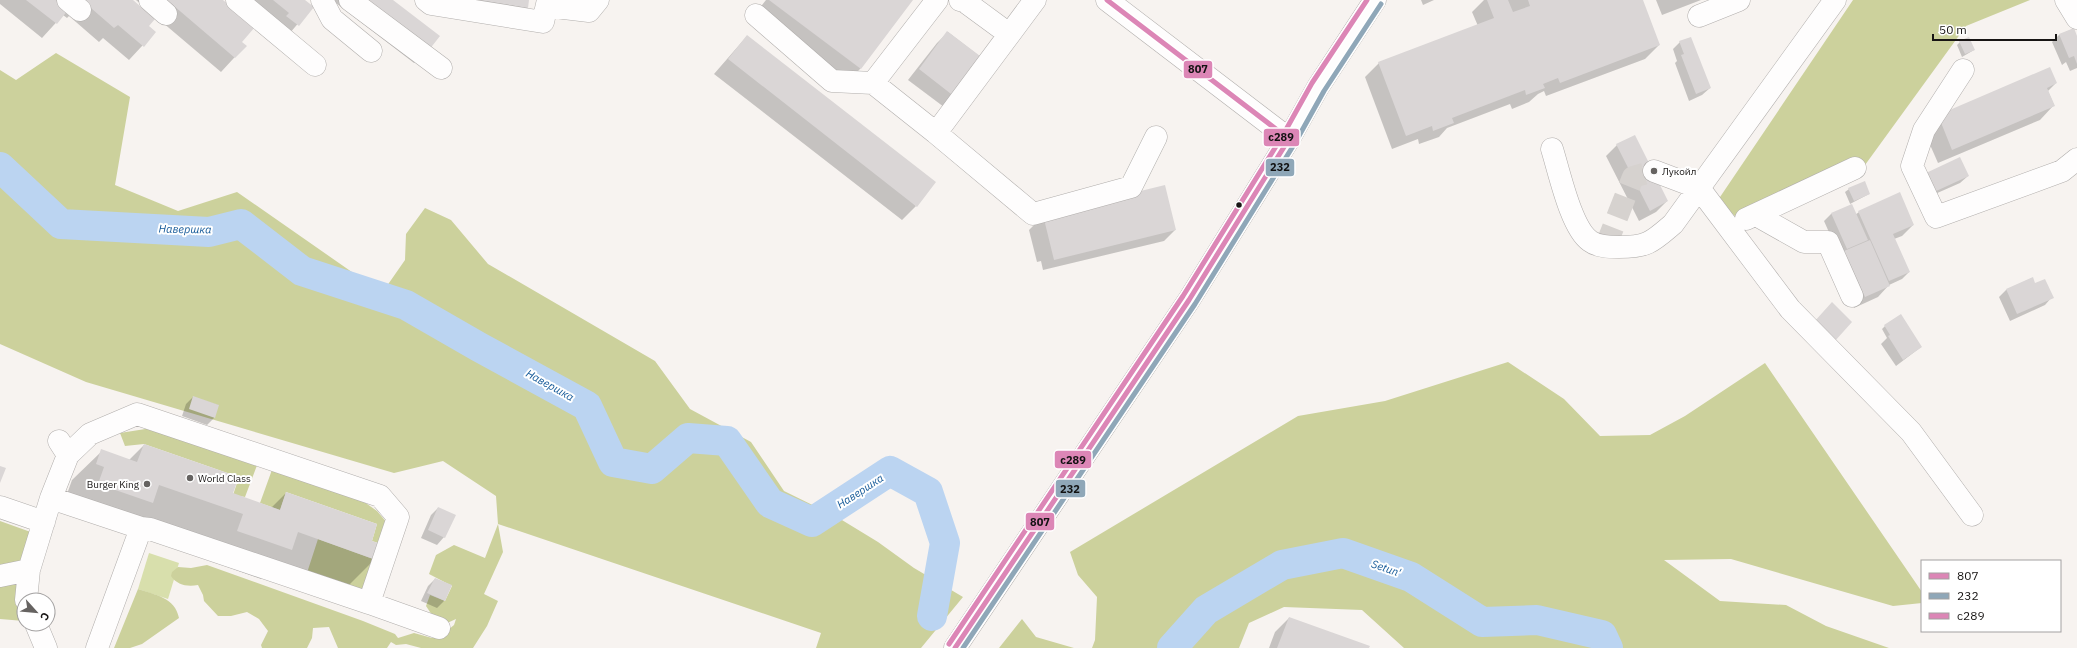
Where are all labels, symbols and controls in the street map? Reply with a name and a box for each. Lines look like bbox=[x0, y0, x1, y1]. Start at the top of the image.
scale bar bbox=[1933, 16, 2056, 42]
text: 50 m bbox=[1939, 22, 1967, 37]
line badge: 807 bbox=[1183, 60, 1213, 79]
text: 807 bbox=[1188, 62, 1208, 76]
line badge: с289 bbox=[1263, 128, 1300, 147]
text: с289 bbox=[1268, 130, 1294, 144]
line badge: 232 bbox=[1265, 158, 1295, 177]
text: 232 bbox=[1270, 160, 1290, 174]
place label: Лукойл bbox=[1662, 165, 1696, 178]
marker: Лукойл bbox=[1649, 166, 1659, 176]
unlabelled marker bbox=[1234, 200, 1244, 210]
water label: Навершка bbox=[158, 222, 212, 236]
water label: Навершка bbox=[523, 366, 577, 404]
line badge: с289 bbox=[1054, 450, 1092, 469]
text: с289 bbox=[1060, 453, 1086, 467]
water label: Навершка bbox=[834, 471, 886, 511]
place label: World Class bbox=[198, 472, 251, 485]
marker: World Class bbox=[185, 473, 195, 483]
place label: Burger King bbox=[87, 478, 140, 491]
marker: Burger King bbox=[142, 479, 152, 489]
line badge: 232 bbox=[1055, 479, 1086, 498]
text: 232 bbox=[1060, 482, 1080, 496]
line badge: 807 bbox=[1025, 512, 1055, 531]
text: 807 bbox=[1030, 515, 1050, 529]
water label: Setun' bbox=[1370, 556, 1403, 580]
legend bbox=[1921, 560, 2061, 632]
text: 807 bbox=[1957, 568, 1979, 583]
text: 232 bbox=[1957, 588, 1979, 603]
north arrow bbox=[16, 592, 56, 632]
text: с289 bbox=[1957, 608, 1985, 623]
text: С bbox=[37, 610, 53, 623]

